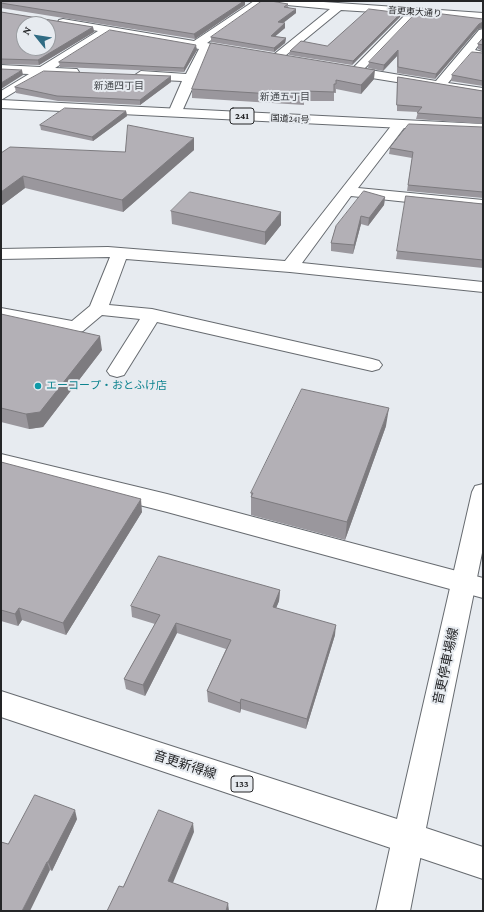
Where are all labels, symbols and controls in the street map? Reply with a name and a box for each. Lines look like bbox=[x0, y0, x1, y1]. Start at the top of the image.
street label: 音更東大通り bbox=[388, 5, 442, 19]
north arrow bbox=[16, 16, 56, 56]
text: N bbox=[19, 24, 34, 37]
district label: 新通四丁目 bbox=[94, 80, 144, 92]
district label: 新通五丁目 bbox=[260, 91, 310, 103]
road number: 241 bbox=[230, 108, 254, 124]
street label: 国道241号 bbox=[270, 113, 310, 125]
place label: エーコープ・おとふけ店 bbox=[46, 379, 167, 393]
marker: エーコープ・おとふけ店 bbox=[33, 381, 43, 391]
street label: 音更停車場線 bbox=[430, 626, 462, 706]
street label: 音更新得線 bbox=[152, 748, 218, 782]
road number: 133 bbox=[231, 776, 253, 792]

